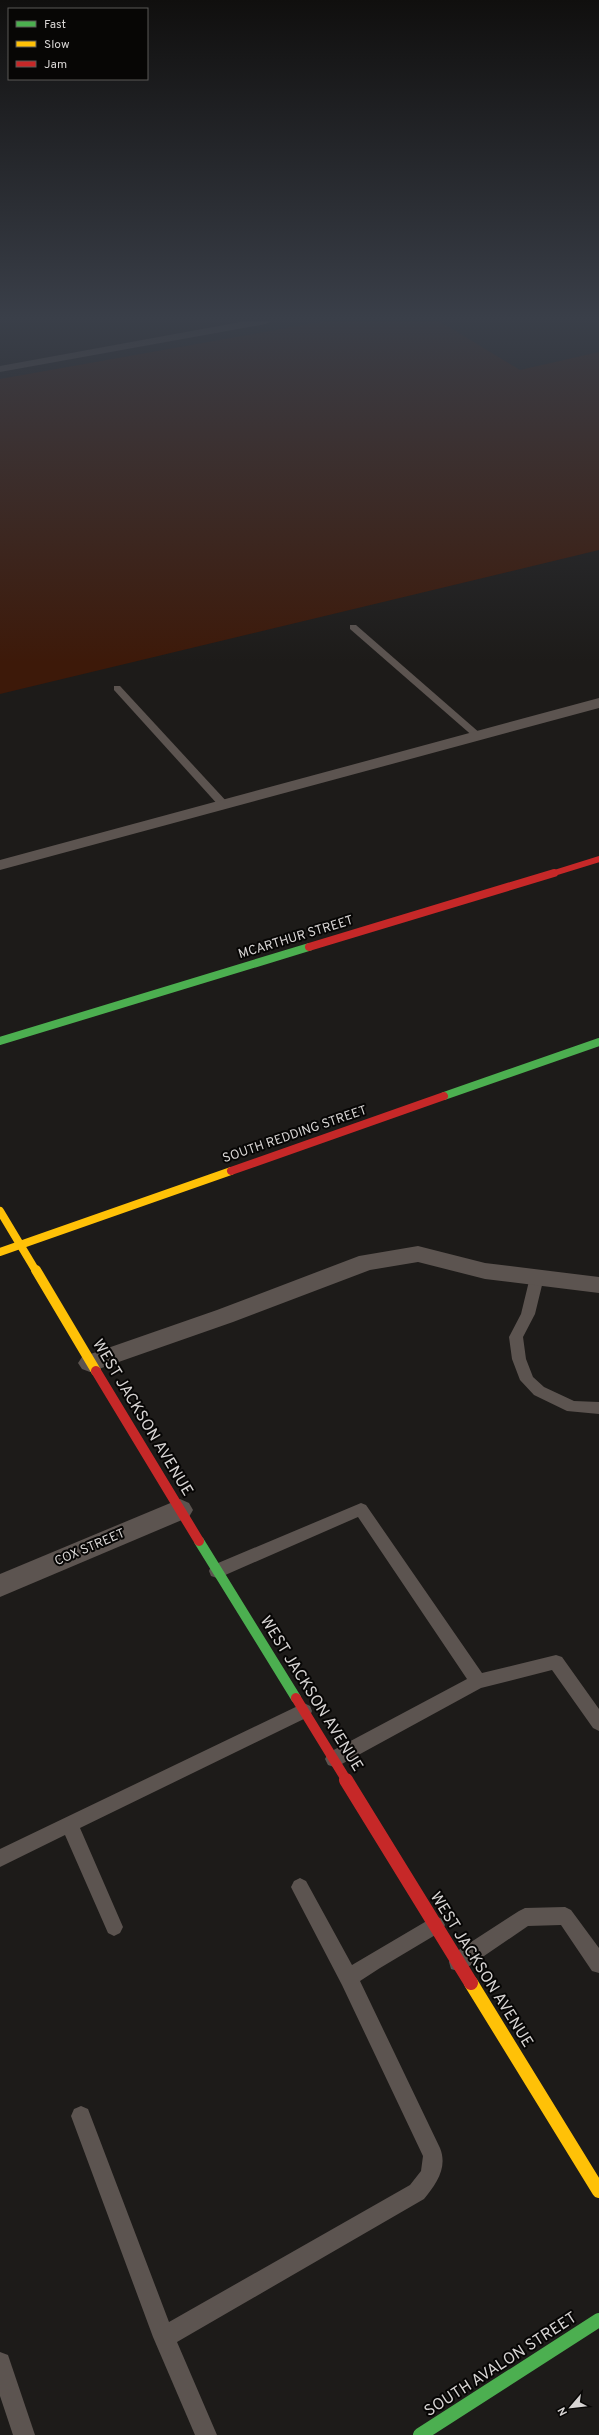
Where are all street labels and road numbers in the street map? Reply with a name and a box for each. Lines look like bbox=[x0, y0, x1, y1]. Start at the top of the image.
street label: MCARTHUR STREET bbox=[236, 913, 356, 963]
street label: SOUTH REDDING STREET bbox=[221, 1103, 369, 1167]
street label: WEST JACKSON AVENUE bbox=[87, 1336, 197, 1500]
street label: COX STREET bbox=[52, 1526, 128, 1570]
street label: WEST JACKSON AVENUE bbox=[255, 1613, 367, 1775]
street label: WEST JACKSON AVENUE bbox=[425, 1889, 537, 2051]
street label: SOUTH AVALON STREET bbox=[421, 2308, 581, 2422]

